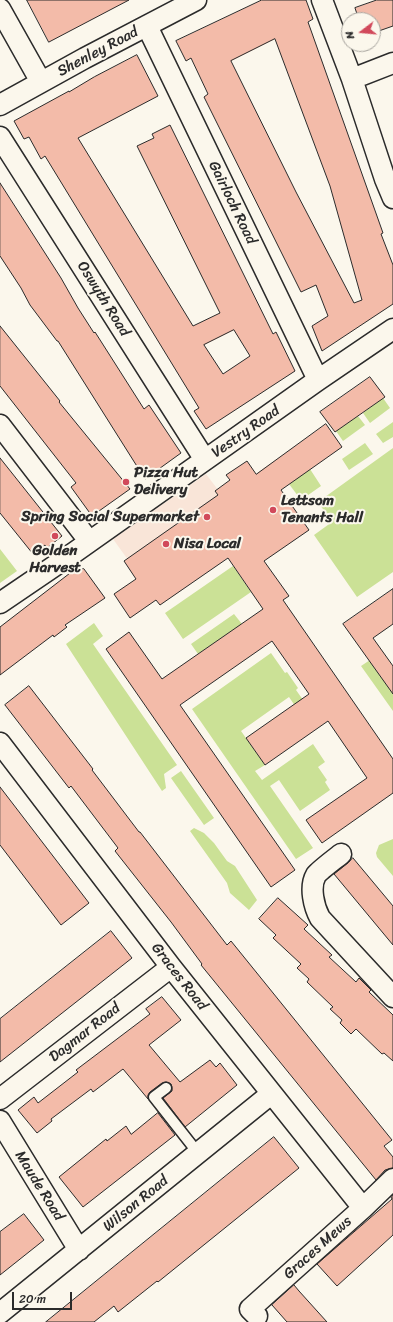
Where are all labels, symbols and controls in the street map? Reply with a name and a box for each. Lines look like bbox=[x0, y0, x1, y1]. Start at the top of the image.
north arrow bbox=[341, 12, 381, 52]
street label: Shenley Road bbox=[55, 23, 141, 81]
text: N bbox=[340, 29, 360, 41]
street label: Gairloch Road bbox=[204, 158, 260, 248]
street label: Oswyth Road bbox=[73, 258, 133, 340]
street label: Vestry Road bbox=[209, 402, 283, 462]
place label: Pizza Hut Delivery bbox=[134, 464, 198, 499]
marker: Pizza Hut Delivery bbox=[121, 477, 131, 487]
place label: Lettsom Tenants Hall bbox=[281, 492, 363, 527]
marker: Lettsom Tenants Hall bbox=[268, 505, 278, 515]
place label: Spring Social Supermarket bbox=[21, 508, 199, 526]
marker: Spring Social Supermarket bbox=[202, 512, 212, 522]
marker: Golden Harvest bbox=[50, 531, 60, 541]
place label: Nisa Local bbox=[174, 535, 241, 553]
marker: Nisa Local bbox=[161, 539, 171, 549]
place label: Golden Harvest bbox=[29, 542, 81, 577]
street label: Graces Road bbox=[147, 940, 211, 1014]
street label: Dagmar Road bbox=[46, 1000, 124, 1066]
street label: Maude Road bbox=[10, 1148, 68, 1224]
street label: Wilson Road bbox=[100, 1172, 172, 1236]
street label: Graces Mews bbox=[280, 1213, 356, 1283]
scale bar bbox=[14, 1284, 74, 1310]
text: 20 m bbox=[19, 1288, 46, 1310]

